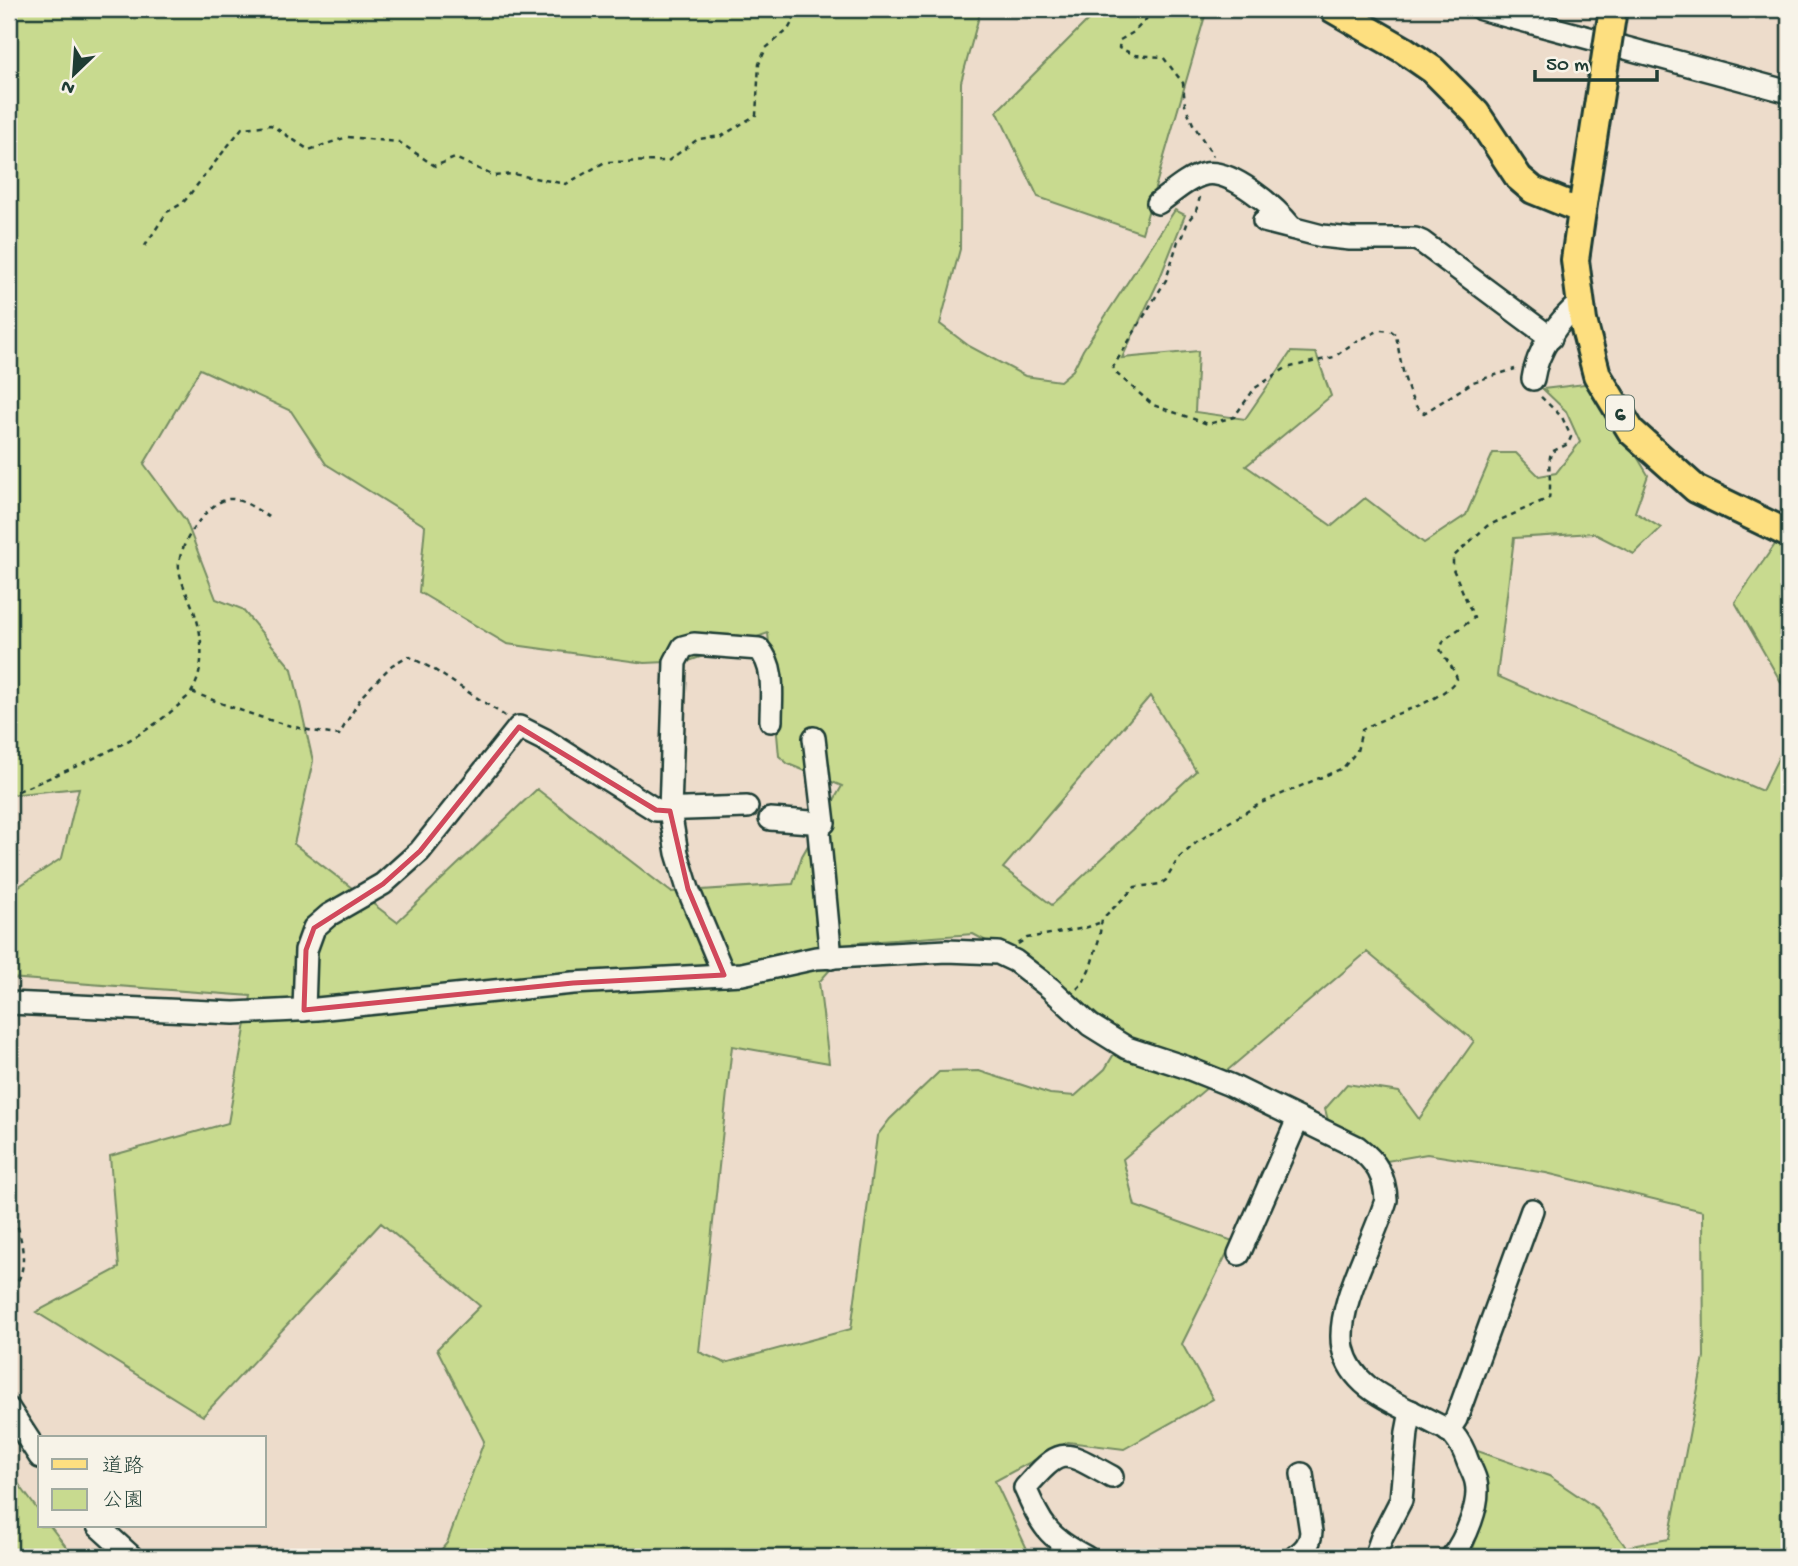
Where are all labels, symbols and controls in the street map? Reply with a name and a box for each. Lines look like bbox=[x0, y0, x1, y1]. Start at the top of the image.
north arrow bbox=[38, 38, 108, 108]
scale bar bbox=[1535, 38, 1658, 82]
text: 50 m bbox=[1546, 54, 1589, 79]
text: N bbox=[58, 73, 79, 99]
road number: 6 bbox=[1606, 396, 1634, 430]
legend bbox=[38, 1436, 266, 1528]
text: 道路 bbox=[102, 1455, 144, 1481]
text: 公園 bbox=[102, 1490, 144, 1515]

